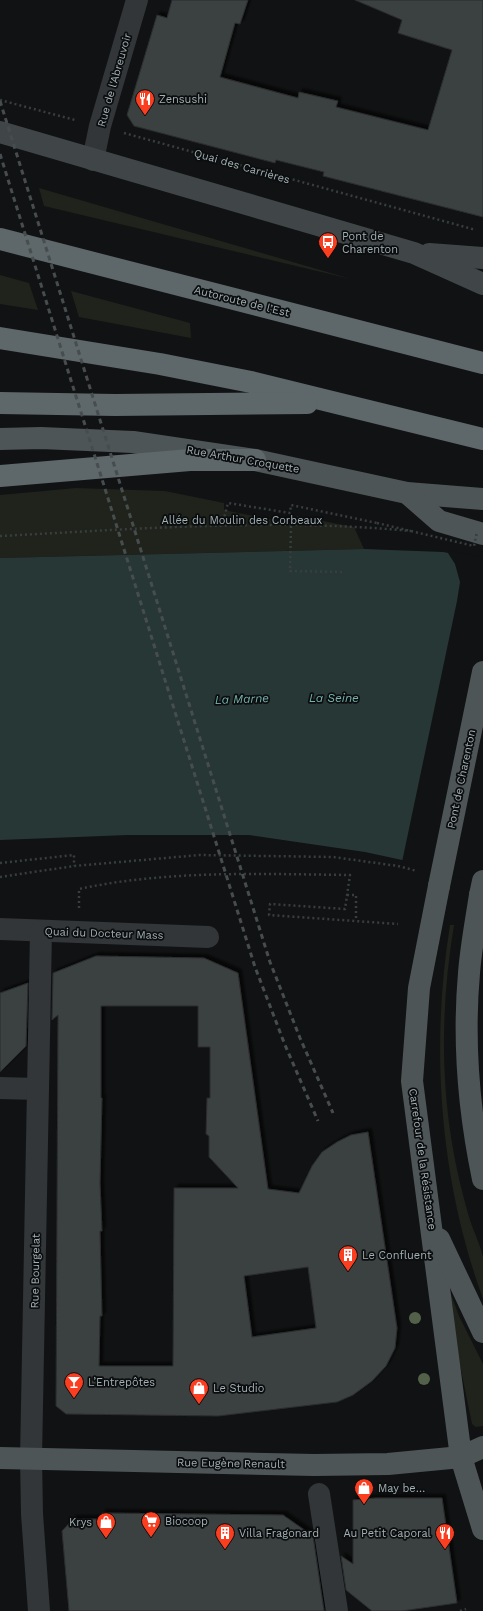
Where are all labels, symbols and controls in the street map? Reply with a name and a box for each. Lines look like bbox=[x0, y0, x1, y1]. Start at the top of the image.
street label: Rue de l'Abreuvoir bbox=[95, 31, 134, 129]
restaurant icon: Zensushi bbox=[134, 88, 156, 116]
place label: Zensushi bbox=[159, 93, 207, 106]
street label: Quai des Carrières bbox=[192, 147, 292, 186]
place label: Pont de Charenton bbox=[342, 230, 398, 256]
bus stop icon: Pont de Charenton bbox=[317, 231, 339, 259]
street label: Autoroute de l’Est bbox=[193, 283, 291, 320]
street label: Rue Arthur Croquette bbox=[185, 443, 300, 476]
street label: Allée du Moulin des Corbeaux bbox=[162, 514, 323, 527]
water label: La Marne bbox=[215, 691, 269, 707]
water label: La Seine bbox=[309, 691, 359, 705]
street label: Pont de Charenton bbox=[445, 728, 478, 830]
street label: Quai du Docteur Mass bbox=[44, 925, 164, 942]
street label: Carrefour de la Résistance bbox=[406, 1088, 439, 1231]
street label: Rue Bourgelat bbox=[28, 1233, 43, 1309]
building icon: Le Confluent bbox=[337, 1244, 359, 1272]
place label: Le Confluent bbox=[362, 1249, 432, 1262]
bar icon: L’Entrepôtes bbox=[63, 1371, 85, 1399]
place label: L’Entrepôtes bbox=[88, 1376, 155, 1389]
shop icon: Le Studio bbox=[188, 1377, 210, 1405]
place label: Le Studio bbox=[213, 1382, 264, 1395]
street label: Rue Eugène Renault bbox=[177, 1456, 285, 1471]
shop icon: May be… bbox=[353, 1477, 375, 1505]
place label: May be… bbox=[378, 1482, 425, 1495]
supermarket icon: Biocoop bbox=[140, 1510, 162, 1538]
shop icon: Krys bbox=[95, 1511, 117, 1539]
place label: Biocoop bbox=[165, 1515, 208, 1528]
place label: Krys bbox=[69, 1516, 92, 1529]
building icon: Villa Fragonard bbox=[214, 1522, 236, 1550]
restaurant icon: Au Petit Caporal bbox=[434, 1522, 456, 1550]
place label: Villa Fragonard bbox=[239, 1527, 319, 1540]
place label: Au Petit Caporal bbox=[343, 1527, 432, 1540]

